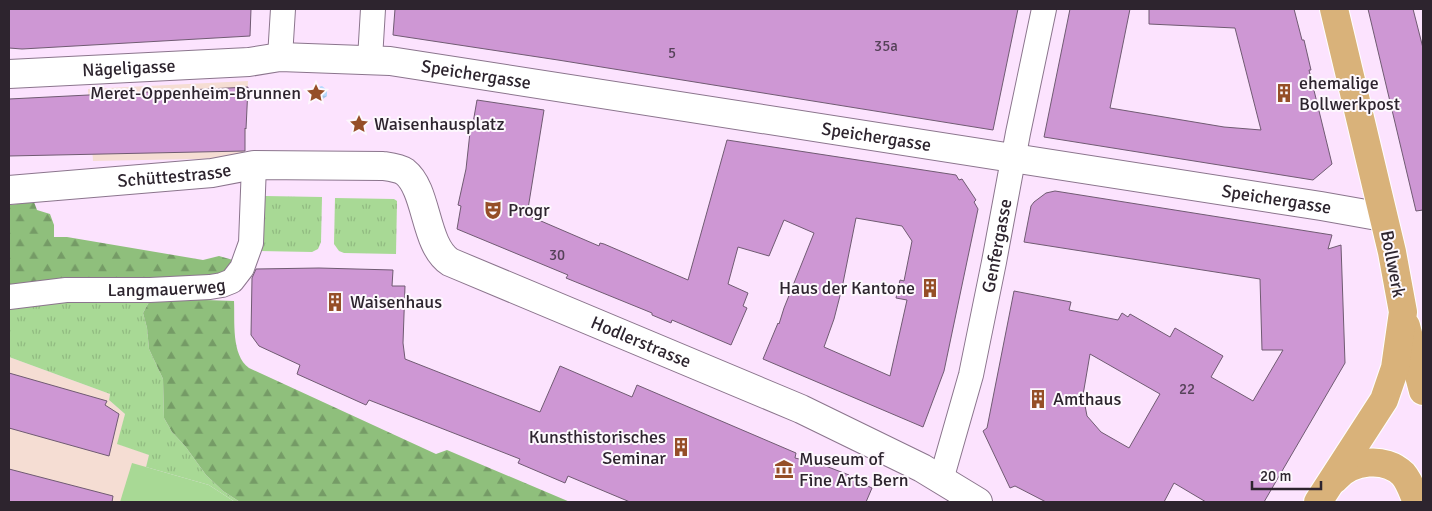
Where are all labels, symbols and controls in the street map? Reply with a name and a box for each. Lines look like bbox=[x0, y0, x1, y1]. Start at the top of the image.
house number: 35a bbox=[874, 37, 898, 55]
house number: 5 bbox=[668, 44, 676, 62]
street label: Nägeligasse bbox=[82, 55, 176, 81]
street label: Speichergasse bbox=[420, 55, 533, 94]
place label: ehemalige Bollwerkpost bbox=[1299, 72, 1400, 115]
place label: Meret-Oppenheim-Brunnen bbox=[90, 82, 301, 104]
place icon: Meret-Oppenheim-Brunnen bbox=[305, 82, 327, 104]
building icon: ehemalige Bollwerkpost bbox=[1273, 82, 1295, 104]
place icon: Waisenhausplatz bbox=[348, 113, 370, 135]
place label: Waisenhausplatz bbox=[374, 113, 504, 135]
street label: Speichergasse bbox=[820, 117, 933, 156]
street label: Schüttestrasse bbox=[117, 159, 233, 192]
street label: Speichergasse bbox=[1220, 180, 1333, 219]
street label: Genfergasse bbox=[977, 197, 1017, 295]
theatre icon: Progr bbox=[482, 199, 504, 221]
place label: Progr bbox=[508, 199, 550, 221]
street label: Bollwerk bbox=[1376, 229, 1410, 299]
house number: 30 bbox=[549, 246, 565, 264]
street label: Langmauerweg bbox=[107, 274, 227, 301]
place label: Haus der Kantone bbox=[779, 277, 915, 299]
building icon: Haus der Kantone bbox=[919, 277, 941, 299]
building icon: Waisenhaus bbox=[324, 291, 346, 313]
place label: Waisenhaus bbox=[350, 291, 442, 313]
street label: Hodlerstrasse bbox=[588, 311, 694, 373]
house number: 22 bbox=[1179, 380, 1195, 398]
building icon: Amthaus bbox=[1027, 388, 1049, 410]
place label: Amthaus bbox=[1053, 388, 1121, 410]
place label: Kunsthistorisches Seminar bbox=[529, 426, 666, 469]
building icon: Kunsthistorisches Seminar bbox=[670, 436, 692, 458]
place label: Museum of Fine Arts Bern bbox=[799, 448, 909, 491]
museum icon: Museum of Fine Arts Bern bbox=[773, 458, 795, 480]
scale bar bbox=[1252, 458, 1321, 490]
text: 20 m bbox=[1260, 467, 1291, 485]

